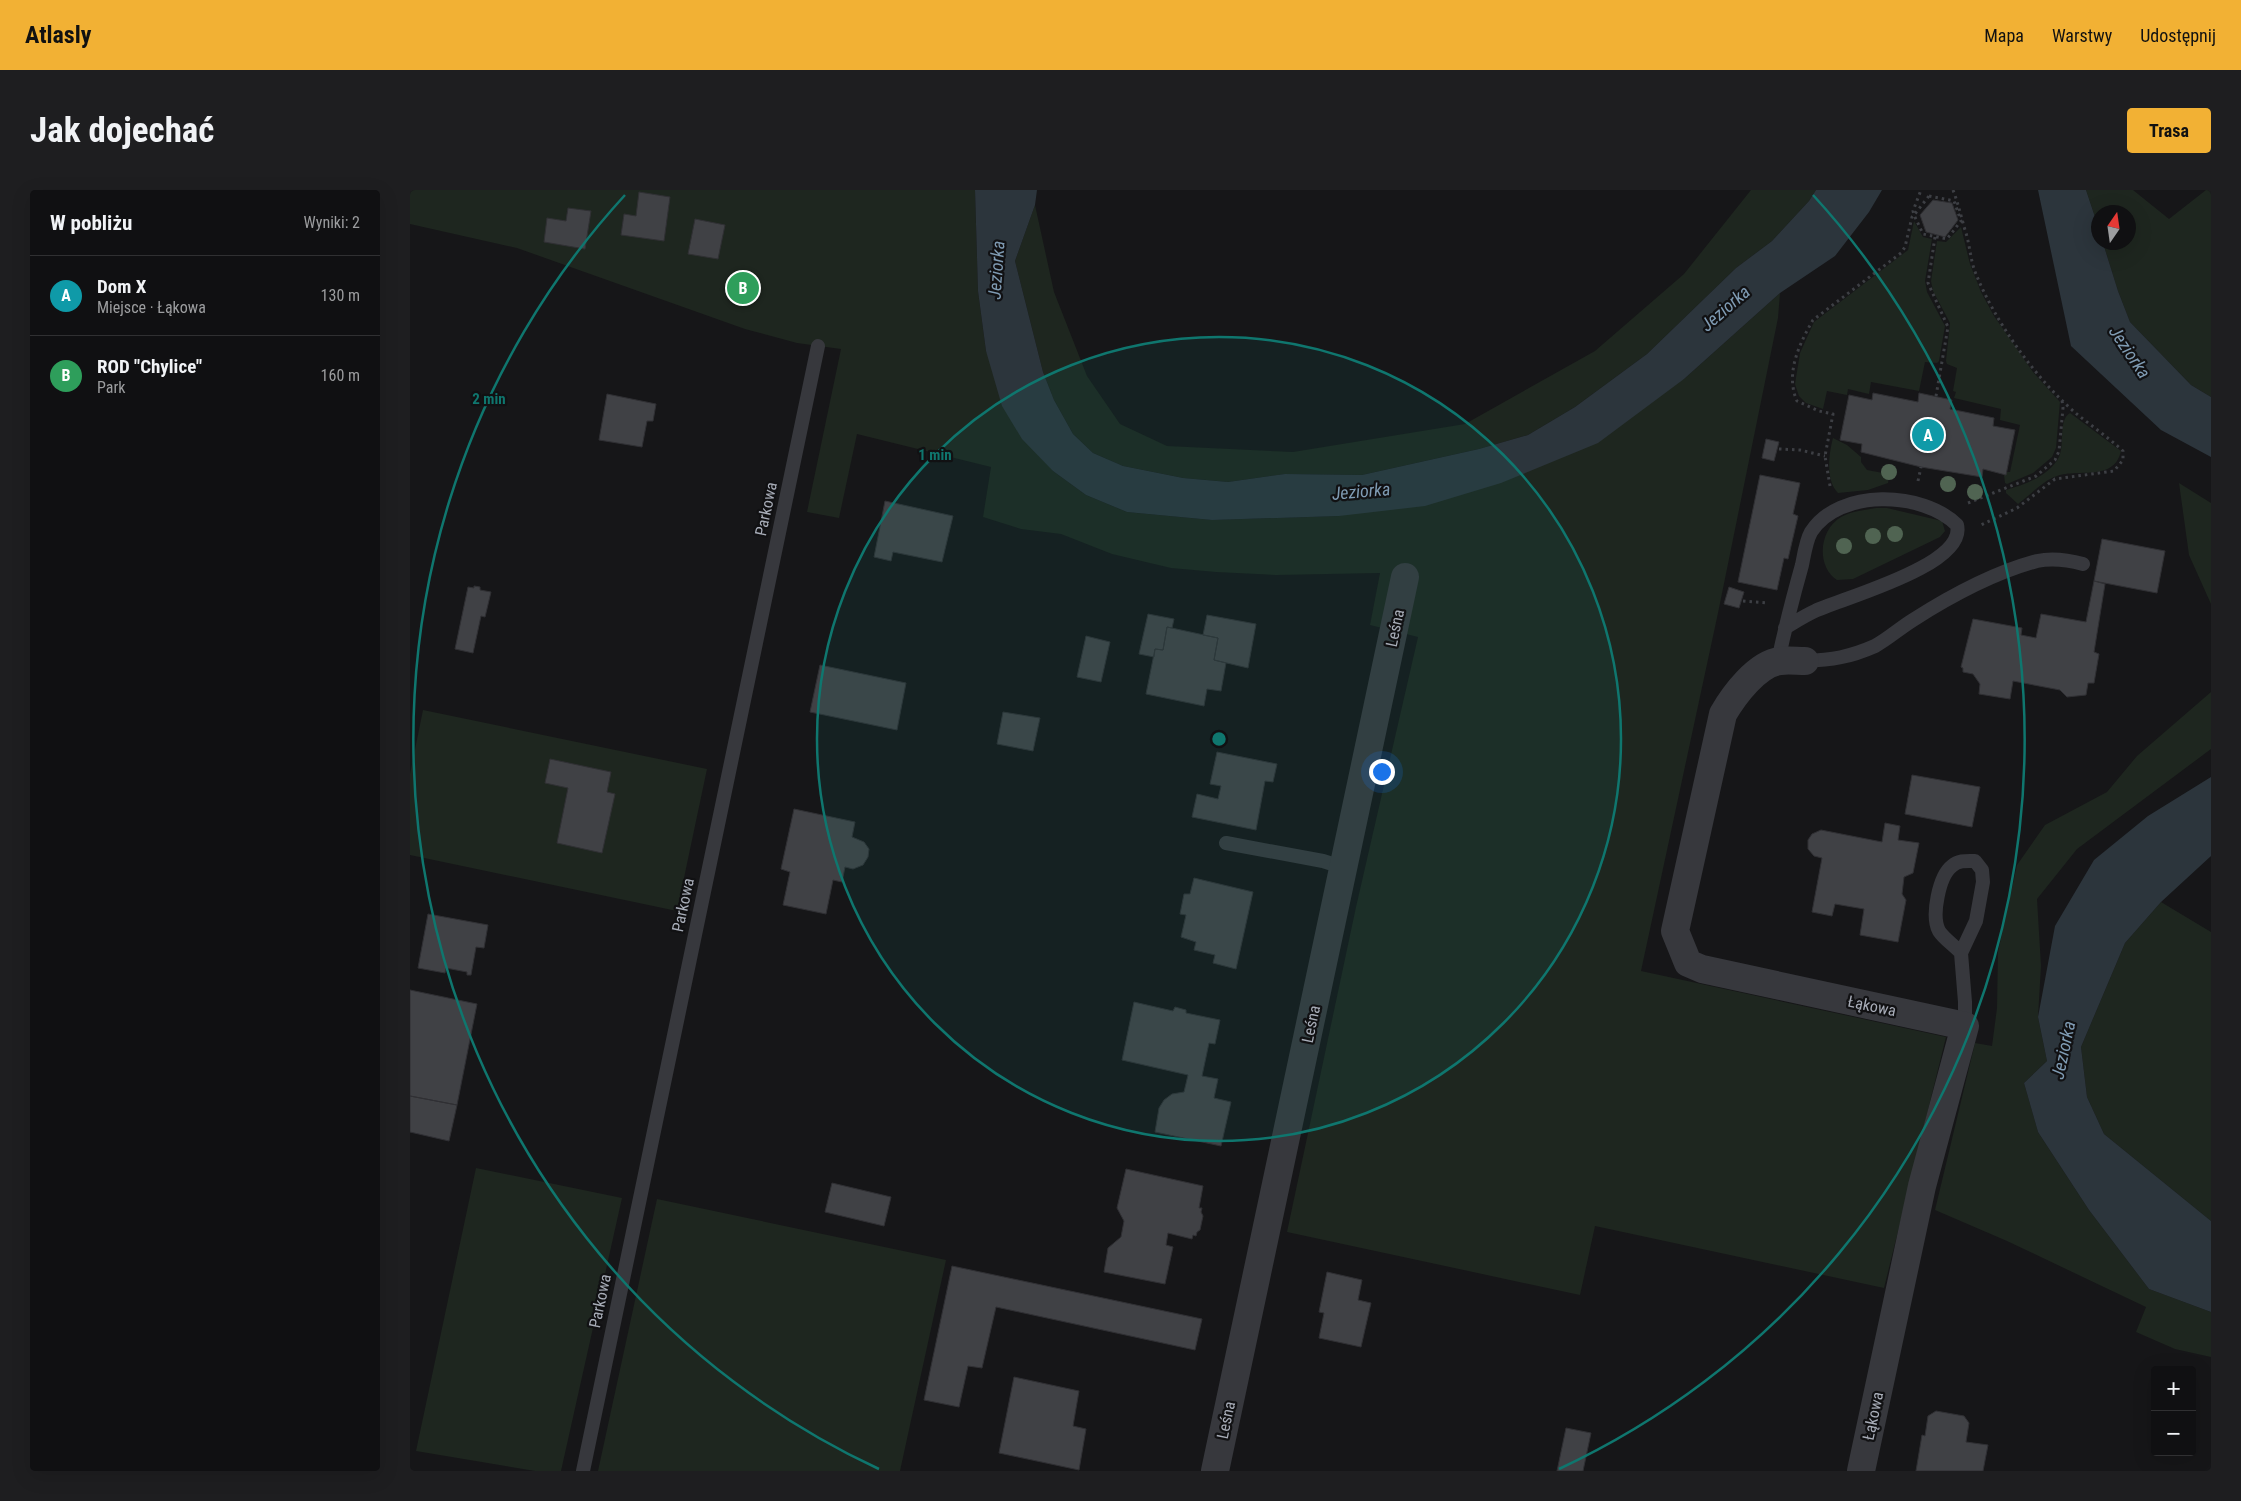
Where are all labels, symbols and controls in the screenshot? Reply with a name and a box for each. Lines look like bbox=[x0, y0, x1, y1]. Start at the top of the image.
text: Atlasly bbox=[25, 21, 91, 49]
text: Mapa bbox=[1984, 25, 2024, 46]
text: Warstwy bbox=[2052, 25, 2112, 46]
text: Udostępnij bbox=[2140, 25, 2216, 46]
button: Trasa bbox=[2127, 108, 2211, 153]
text: Jak dojechać bbox=[30, 110, 214, 151]
north arrow bbox=[2091, 205, 2136, 250]
text: W pobliżu bbox=[50, 211, 132, 235]
text: Wyniki: 2 bbox=[304, 213, 360, 232]
water label: Jeziorka bbox=[983, 240, 1009, 300]
pin: B bbox=[727, 269, 759, 307]
text: Dom X bbox=[97, 275, 146, 298]
water label: Jeziorka bbox=[1696, 281, 1754, 335]
text: A bbox=[61, 286, 71, 305]
text: 130 m bbox=[321, 286, 360, 305]
text: Miejsce · Łąkowa bbox=[97, 298, 206, 317]
water label: Jeziorka bbox=[2105, 322, 2155, 382]
text: ROD "Chylice" bbox=[97, 355, 202, 378]
text: B bbox=[62, 366, 70, 385]
text: 160 m bbox=[321, 366, 360, 385]
text: Park bbox=[97, 378, 126, 397]
text: 2 min bbox=[472, 390, 506, 408]
pin: A bbox=[1912, 416, 1944, 454]
text: 1 min bbox=[918, 446, 952, 464]
water label: Jeziorka bbox=[1331, 478, 1391, 504]
street label: Parkowa bbox=[751, 480, 781, 538]
street label: Leśna bbox=[1382, 608, 1408, 648]
centre of rings bbox=[1210, 730, 1228, 748]
your location bbox=[1369, 759, 1395, 785]
street label: Parkowa bbox=[668, 876, 698, 934]
street label: Łąkowa bbox=[1846, 992, 1898, 1020]
street label: Leśna bbox=[1298, 1004, 1324, 1044]
water label: Jeziorka bbox=[2047, 1019, 2079, 1081]
street label: Parkowa bbox=[585, 1272, 615, 1330]
map controls bbox=[2151, 1366, 2196, 1456]
button: + bbox=[2151, 1366, 2196, 1411]
street label: Łąkowa bbox=[1859, 1390, 1887, 1442]
street label: Leśna bbox=[1213, 1400, 1239, 1440]
button: − bbox=[2151, 1411, 2196, 1456]

